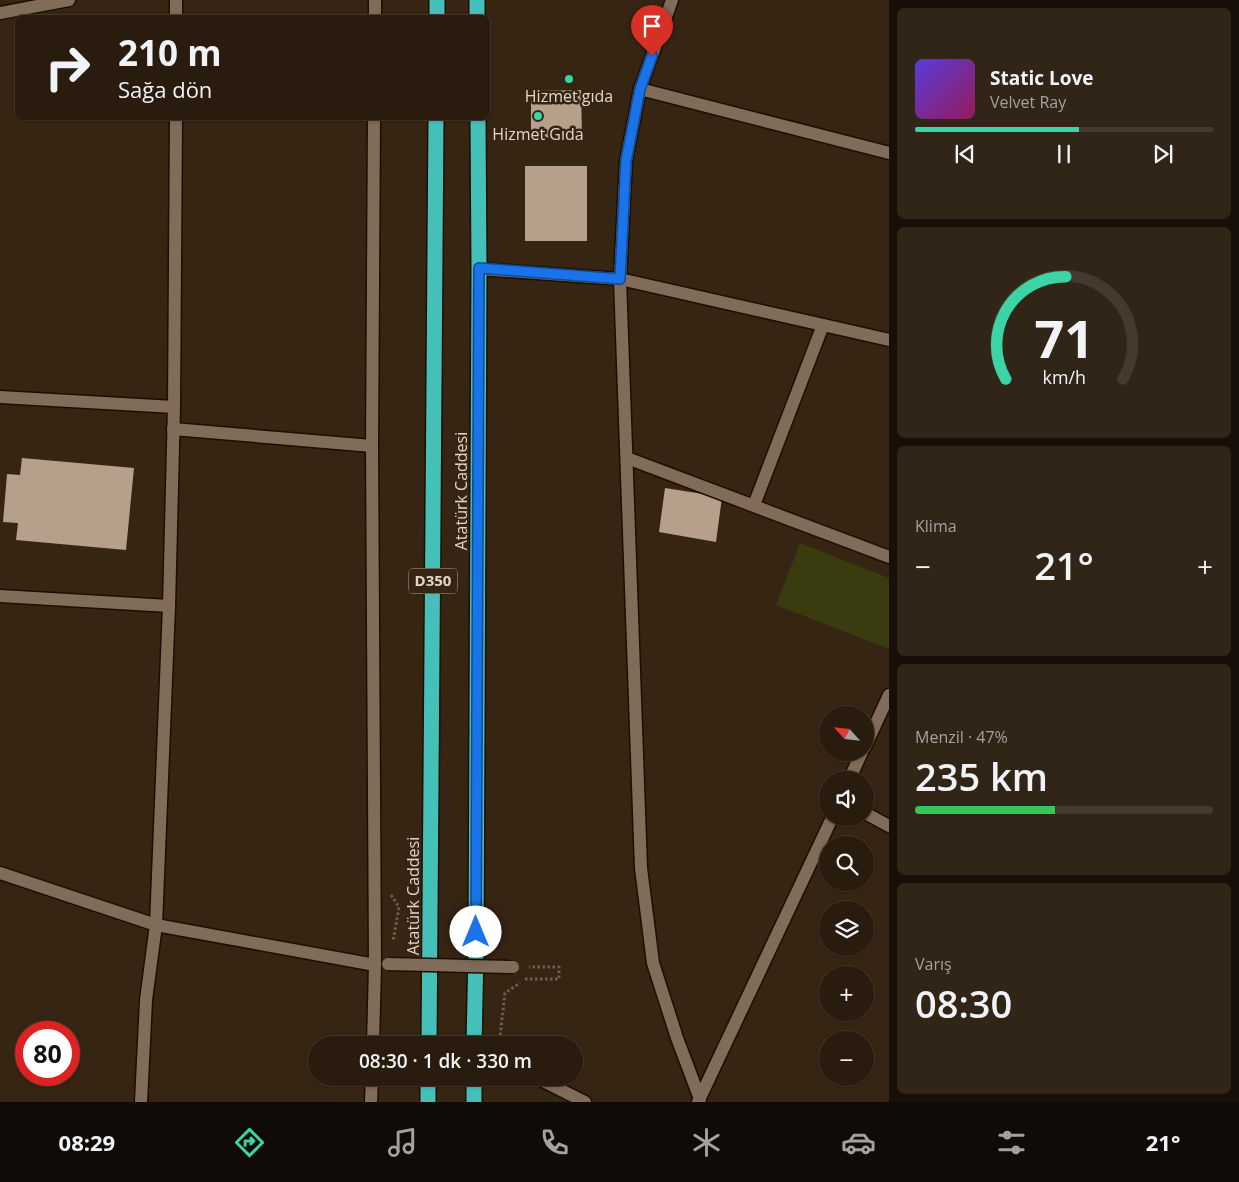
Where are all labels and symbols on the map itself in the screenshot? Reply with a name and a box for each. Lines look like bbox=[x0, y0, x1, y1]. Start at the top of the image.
pin bbox=[631, 5, 673, 56]
marker: Hizmet gıda bbox=[563, 73, 575, 85]
place label: Hizmet gıda bbox=[525, 85, 613, 107]
marker: Hizmet Gıda bbox=[532, 110, 544, 122]
place label: Hizmet Gıda bbox=[492, 123, 584, 145]
street label: Atatürk Caddesi bbox=[450, 432, 472, 550]
road number: D350 bbox=[409, 568, 457, 594]
north arrow bbox=[819, 706, 874, 761]
street label: Atatürk Caddesi bbox=[402, 837, 424, 955]
position arrow bbox=[449, 905, 501, 957]
speed limit sign: 80 bbox=[15, 1021, 80, 1086]

